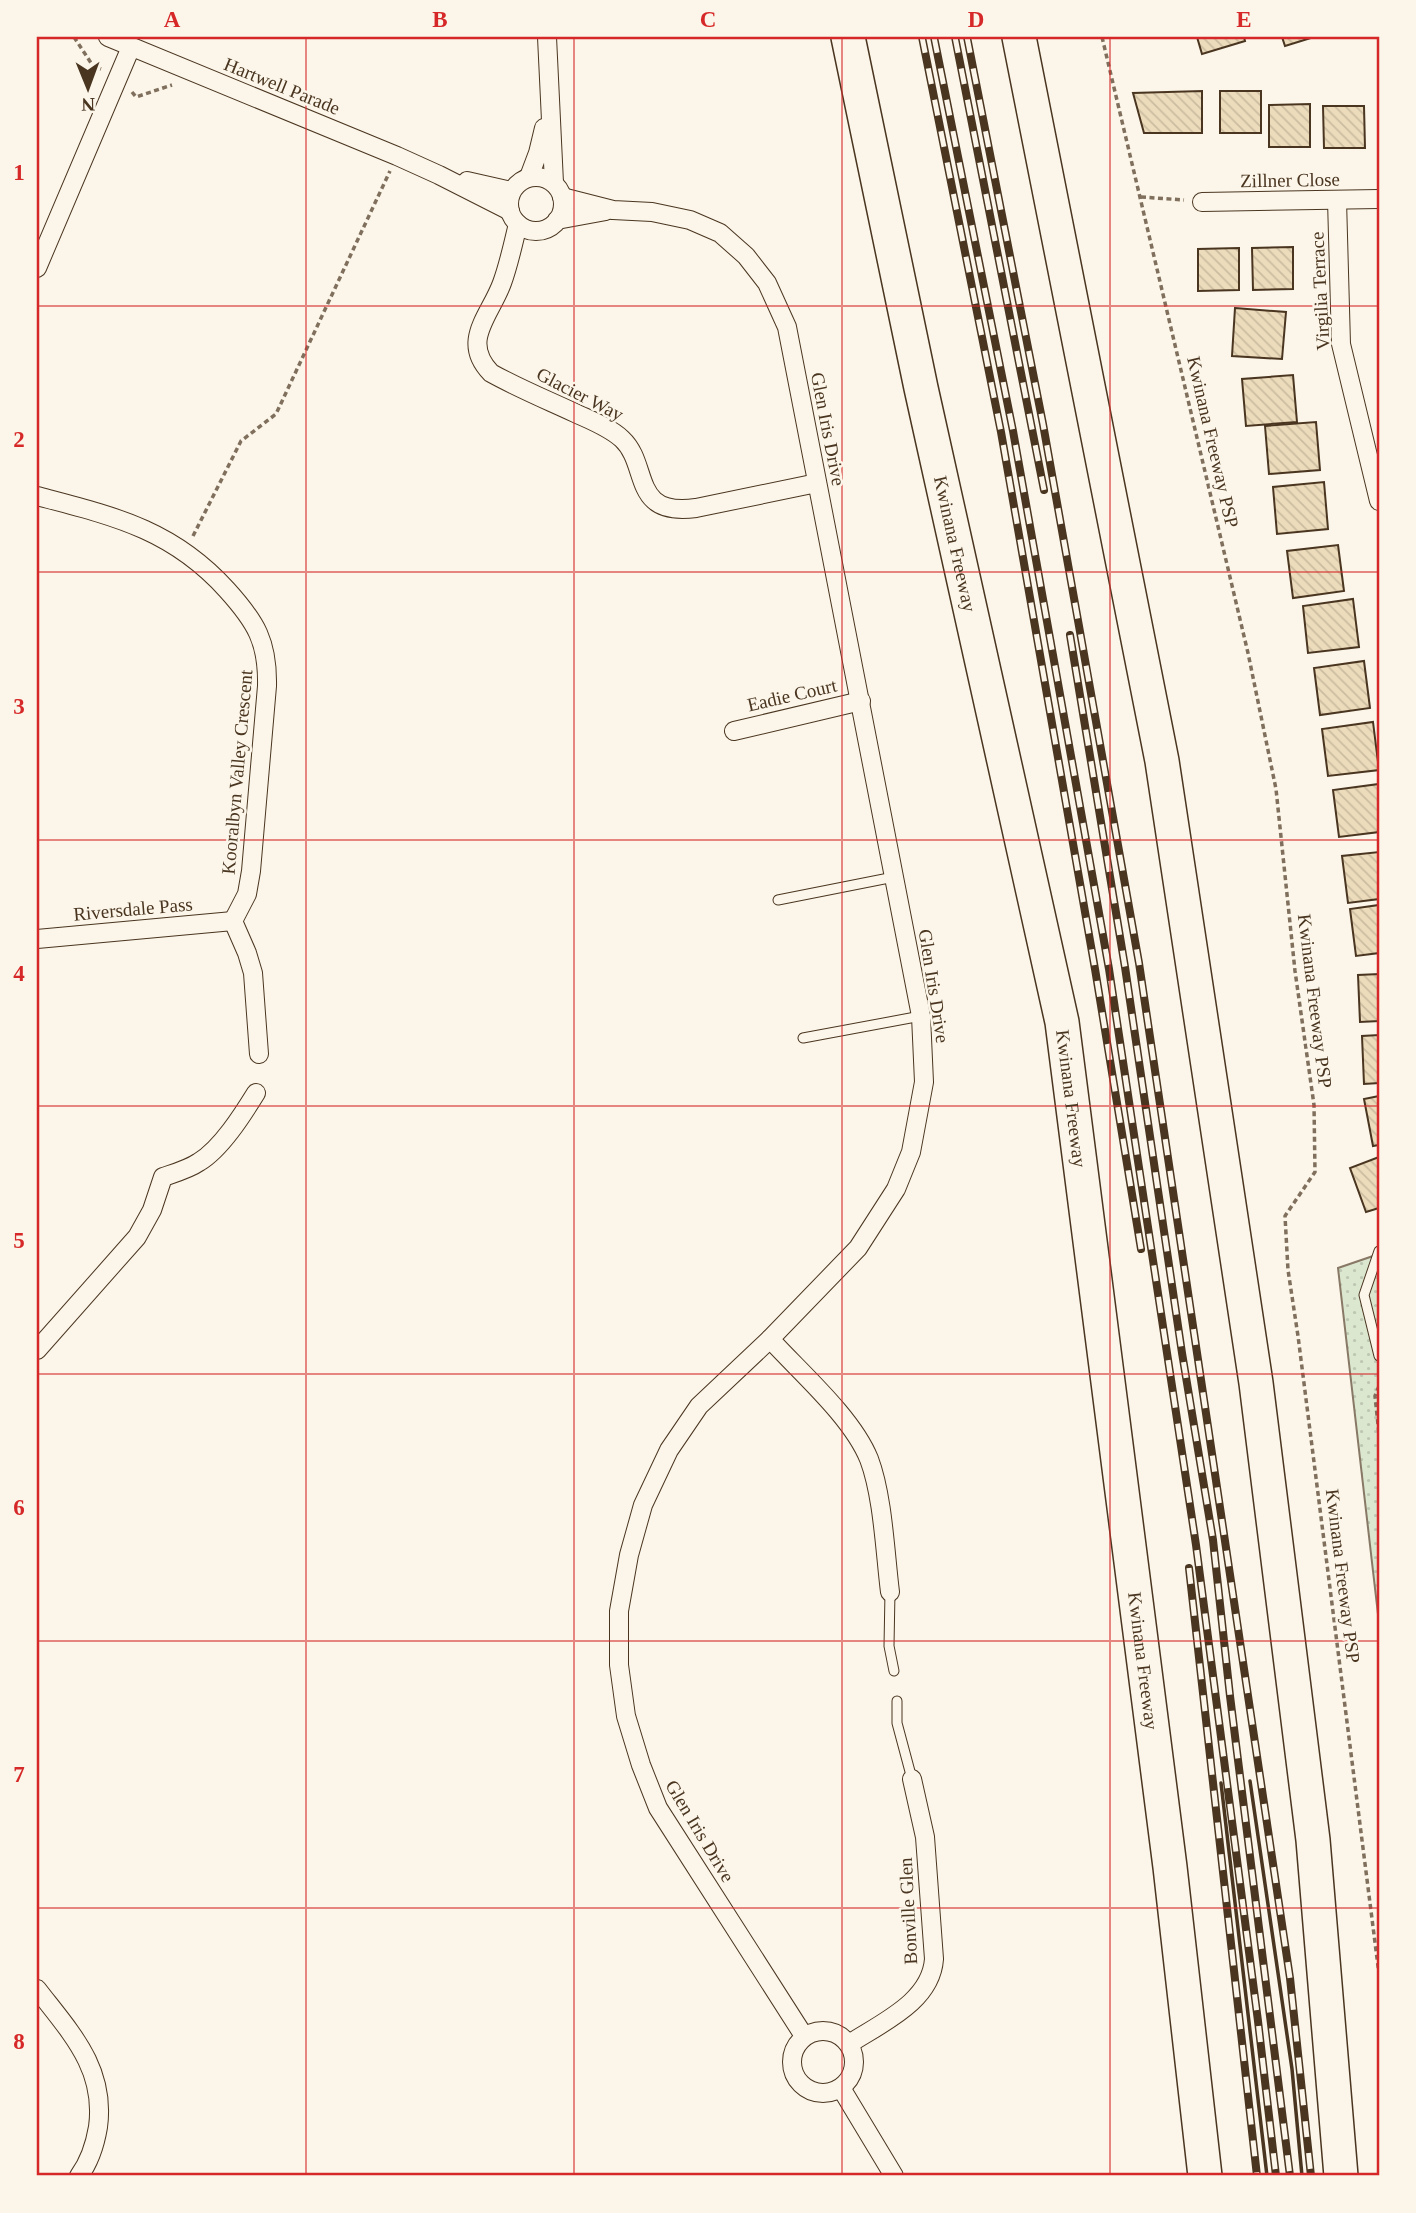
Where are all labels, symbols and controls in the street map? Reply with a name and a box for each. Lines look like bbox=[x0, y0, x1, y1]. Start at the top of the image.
text: A bbox=[164, 7, 181, 32]
text: B bbox=[432, 7, 448, 32]
text: C bbox=[700, 7, 716, 32]
text: D bbox=[968, 7, 984, 32]
text: E bbox=[1236, 7, 1252, 32]
north arrow bbox=[52, 52, 122, 122]
street label: Hartwell Parade bbox=[221, 53, 343, 119]
text: N bbox=[81, 94, 95, 115]
text: 1 bbox=[13, 160, 25, 185]
street label: Zillner Close bbox=[1240, 169, 1340, 191]
street label: Virgilia Terrace bbox=[1306, 231, 1334, 351]
street label: Kwinana Freeway PSP bbox=[1183, 354, 1243, 530]
street label: Glacier Way bbox=[533, 363, 627, 425]
street label: Glen Iris Drive bbox=[807, 371, 849, 487]
text: 2 bbox=[13, 427, 25, 452]
street label: Kwinana Freeway bbox=[930, 474, 981, 614]
street label: Kooralbyn Valley Crescent bbox=[218, 668, 256, 875]
street label: Eadie Court bbox=[745, 674, 840, 715]
text: 3 bbox=[13, 694, 25, 719]
street label: Riversdale Pass bbox=[72, 893, 194, 925]
street label: Kwinana Freeway PSP bbox=[1294, 913, 1336, 1089]
street label: Glen Iris Drive bbox=[915, 928, 953, 1044]
text: 4 bbox=[13, 961, 25, 986]
street label: Kwinana Freeway bbox=[1053, 1028, 1091, 1169]
text: 5 bbox=[13, 1228, 25, 1253]
street label: Kwinana Freeway PSP bbox=[1322, 1488, 1364, 1664]
text: 6 bbox=[13, 1495, 25, 1520]
street label: Kwinana Freeway bbox=[1124, 1591, 1163, 1731]
text: 7 bbox=[13, 1762, 25, 1787]
street label: Glen Iris Drive bbox=[661, 1776, 739, 1886]
street label: Bonville Glen bbox=[895, 1856, 921, 1965]
text: 8 bbox=[13, 2029, 25, 2054]

